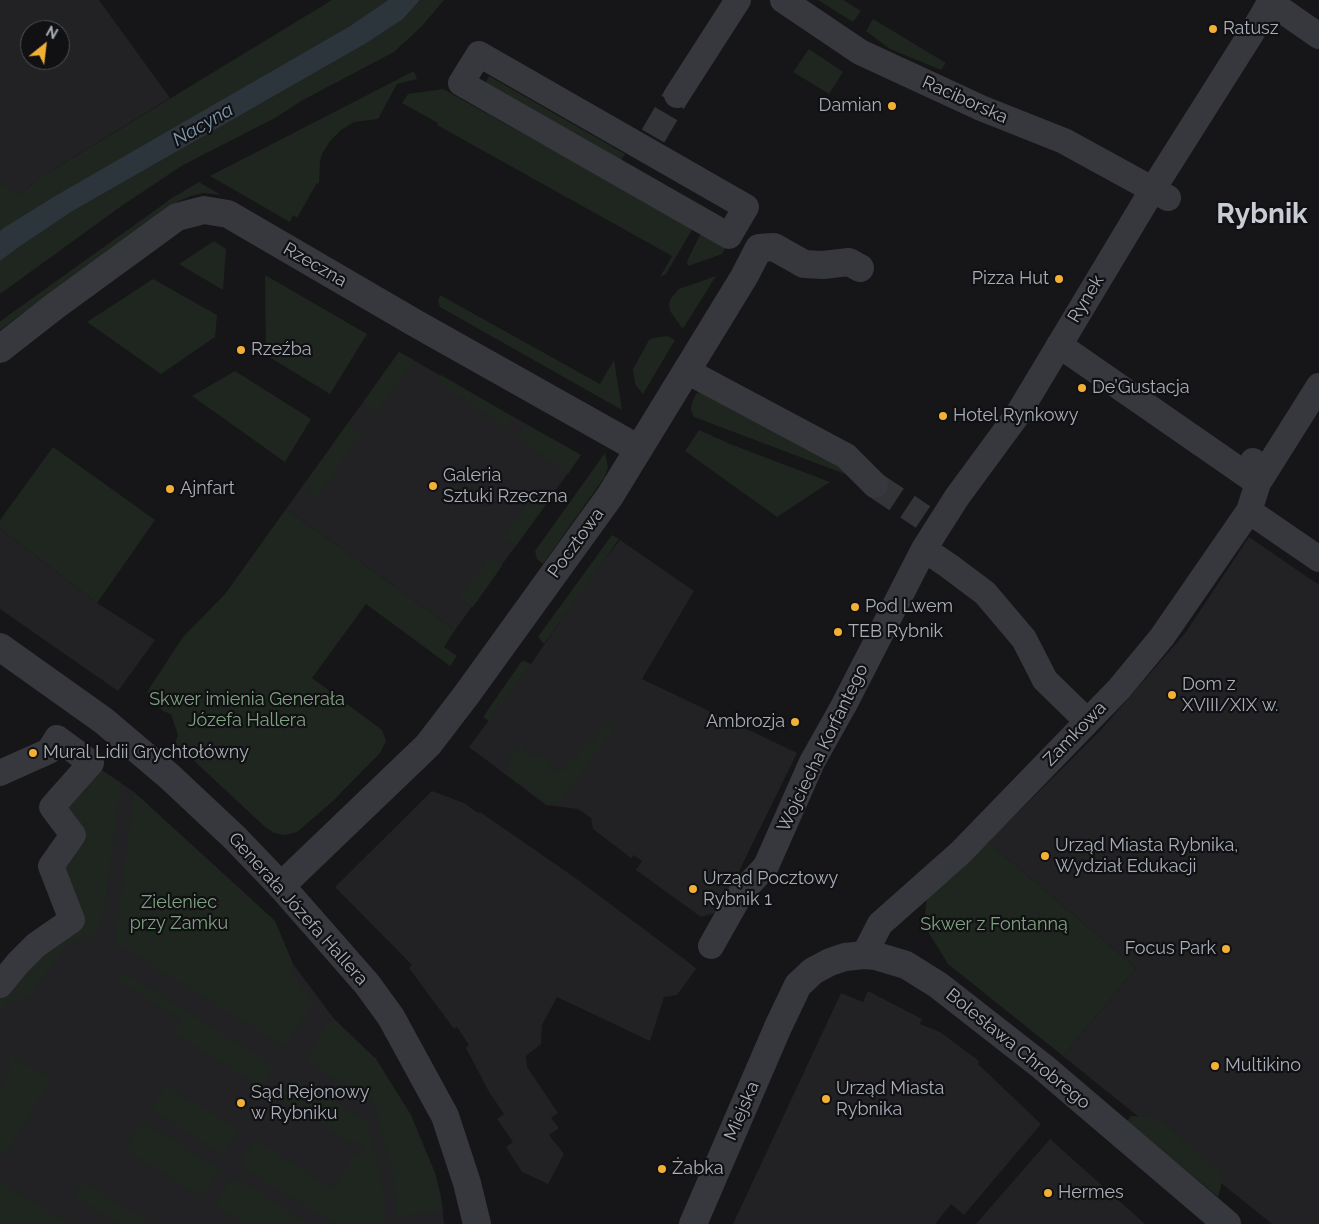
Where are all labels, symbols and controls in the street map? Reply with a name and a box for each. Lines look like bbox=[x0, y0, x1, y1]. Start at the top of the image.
place label: Ratusz bbox=[1223, 18, 1279, 40]
north arrow bbox=[20, 20, 70, 70]
text: N bbox=[43, 23, 60, 42]
marker: Ratusz bbox=[1207, 23, 1219, 35]
street label: Raciborska bbox=[919, 72, 1011, 128]
place label: Damian bbox=[819, 95, 882, 117]
water label: Nacyna bbox=[169, 99, 237, 151]
marker: Damian bbox=[886, 100, 898, 112]
district label: Rybnik bbox=[1216, 198, 1308, 232]
street label: Rzeczna bbox=[279, 238, 351, 292]
place label: Pizza Hut bbox=[972, 268, 1049, 290]
street label: Rynek bbox=[1063, 271, 1109, 327]
marker: Pizza Hut bbox=[1053, 273, 1065, 285]
place label: Rzeźba bbox=[251, 339, 312, 361]
marker: Rzeźba bbox=[235, 344, 247, 356]
place label: De’Gustacja bbox=[1092, 377, 1190, 399]
marker: De’Gustacja bbox=[1076, 382, 1088, 394]
place label: Hotel Rynkowy bbox=[953, 405, 1078, 427]
marker: Hotel Rynkowy bbox=[937, 410, 949, 422]
place label: Galeria Sztuki Rzeczna bbox=[443, 465, 568, 508]
place label: Ajnfart bbox=[180, 478, 235, 500]
marker: Galeria Sztuki Rzeczna bbox=[427, 480, 439, 492]
marker: Ajnfart bbox=[164, 483, 176, 495]
street label: Pocztowa bbox=[543, 504, 609, 582]
place label: Pod Lwem bbox=[865, 596, 953, 618]
marker: Pod Lwem bbox=[849, 601, 861, 613]
place label: TEB Rybnik bbox=[848, 621, 943, 643]
marker: TEB Rybnik bbox=[832, 626, 844, 638]
street label: Wojciecha Korfantego bbox=[773, 661, 873, 835]
place label: Dom z XVIII/XIX w. bbox=[1182, 674, 1278, 716]
park label: Skwer imienia Generała Józefa Hallera bbox=[149, 689, 345, 732]
marker: Dom z XVIII/XIX w. bbox=[1166, 689, 1178, 701]
street label: Zamkowa bbox=[1039, 697, 1111, 771]
place label: Ambrozja bbox=[706, 711, 785, 733]
marker: Ambrozja bbox=[789, 716, 801, 728]
place label: Mural Lidii Grychtołówny bbox=[43, 742, 249, 764]
marker: Mural Lidii Grychtołówny bbox=[27, 747, 39, 759]
street label: Generała Józefa Hallera bbox=[224, 828, 372, 990]
place label: Urząd Miasta Rybnika, Wydział Edukacji bbox=[1055, 835, 1238, 878]
marker: Urząd Miasta Rybnika, Wydział Edukacji bbox=[1039, 850, 1051, 862]
place label: Urząd Pocztowy Rybnik 1 bbox=[703, 868, 838, 911]
marker: Urząd Pocztowy Rybnik 1 bbox=[687, 883, 699, 895]
park label: Zieleniec przy Zamku bbox=[130, 892, 228, 934]
park label: Skwer z Fontanną bbox=[920, 914, 1068, 936]
place label: Focus Park bbox=[1125, 938, 1216, 960]
marker: Focus Park bbox=[1220, 943, 1232, 955]
street label: Bolesława Chrobrego bbox=[941, 984, 1095, 1114]
place label: Multikino bbox=[1225, 1055, 1301, 1077]
marker: Multikino bbox=[1209, 1060, 1221, 1072]
street label: Miejska bbox=[720, 1078, 764, 1144]
place label: Urząd Miasta Rybnika bbox=[836, 1078, 944, 1120]
place label: Sąd Rejonowy w Rybniku bbox=[251, 1082, 370, 1124]
marker: Urząd Miasta Rybnika bbox=[820, 1093, 832, 1105]
marker: Sąd Rejonowy w Rybniku bbox=[235, 1097, 247, 1109]
place label: Żabka bbox=[672, 1158, 724, 1180]
marker: Żabka bbox=[656, 1163, 668, 1175]
place label: Hermes bbox=[1058, 1182, 1124, 1204]
marker: Hermes bbox=[1042, 1187, 1054, 1199]

